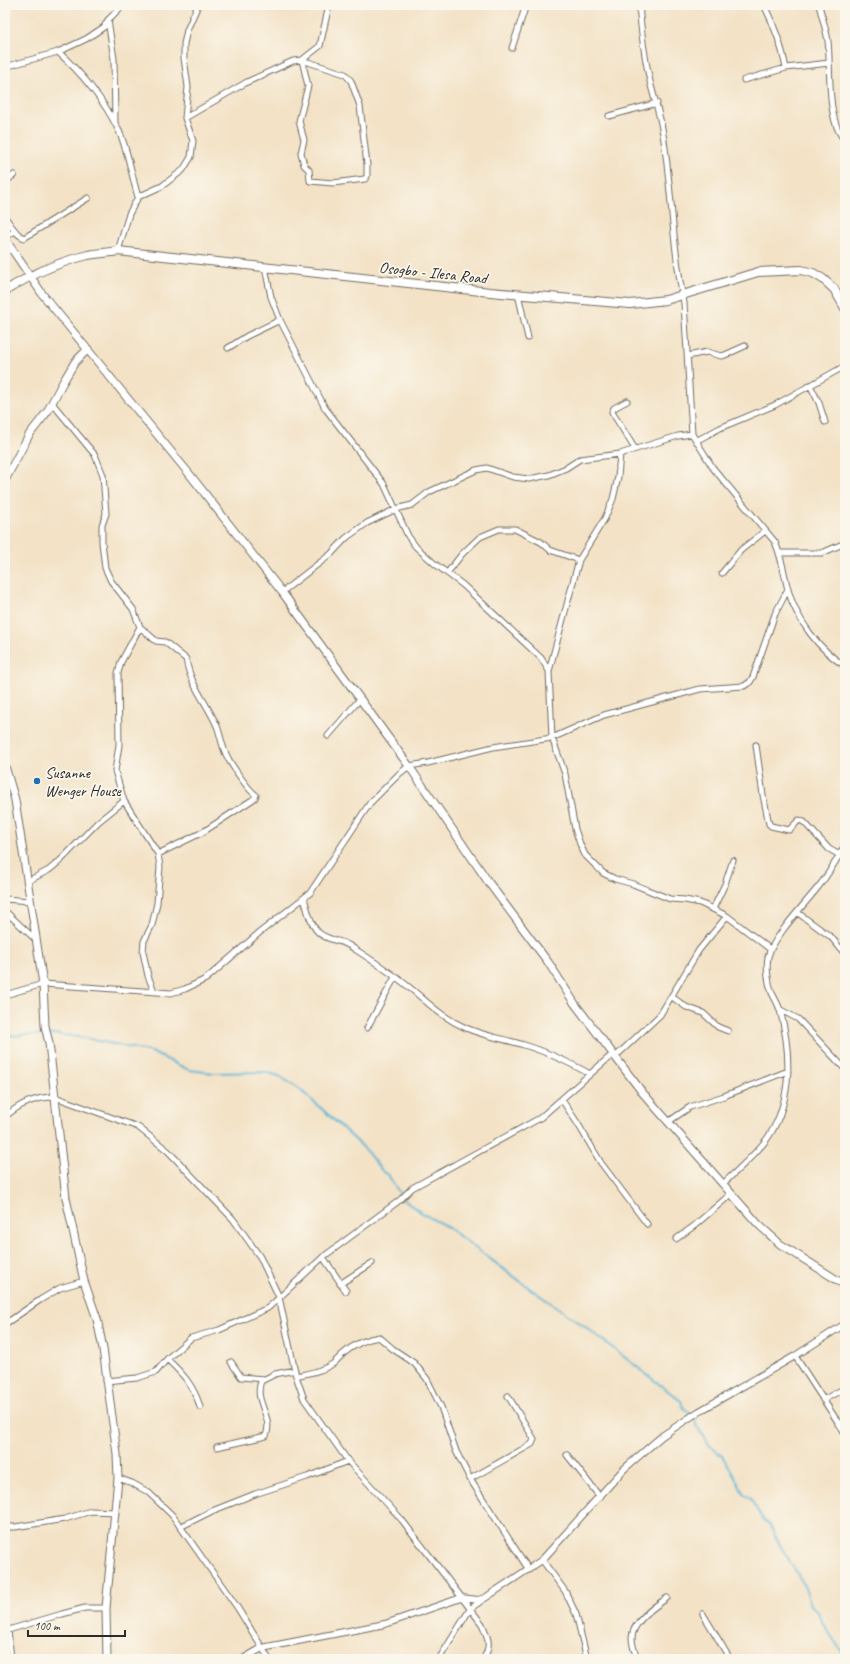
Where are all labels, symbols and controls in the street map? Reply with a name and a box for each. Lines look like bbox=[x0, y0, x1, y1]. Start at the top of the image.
street label: Osogbo - Ilesa Road bbox=[378, 257, 490, 289]
place label: Susanne Wenger House bbox=[45, 763, 123, 801]
marker: Susanne Wenger House bbox=[32, 776, 42, 786]
scale bar bbox=[28, 1612, 125, 1638]
text: 100 m bbox=[34, 1618, 61, 1634]

